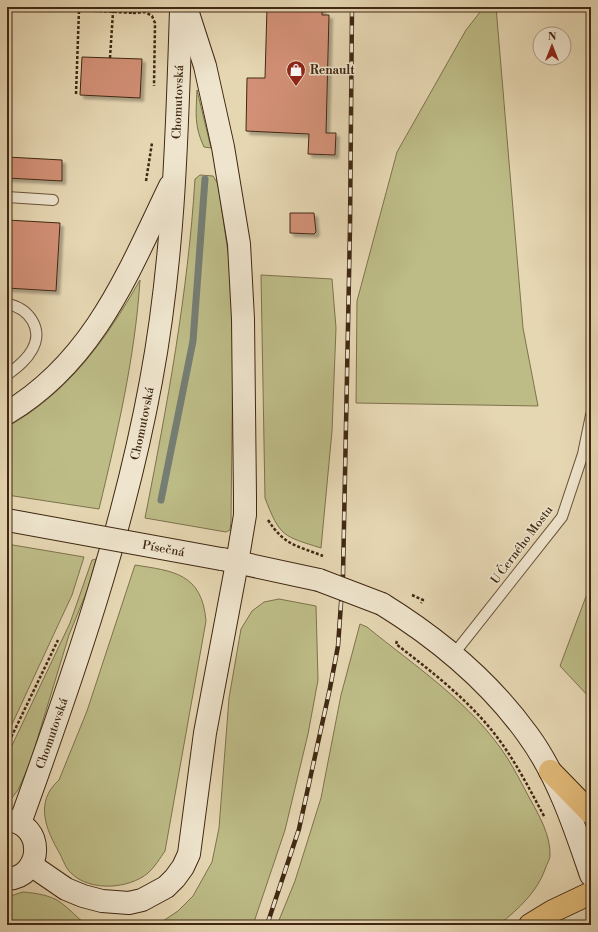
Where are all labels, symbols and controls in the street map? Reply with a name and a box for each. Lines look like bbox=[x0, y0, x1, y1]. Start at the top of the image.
north arrow bbox=[532, 26, 572, 66]
text: N bbox=[548, 30, 557, 44]
shop icon: Renault bbox=[285, 59, 307, 87]
place label: Renault bbox=[310, 63, 355, 78]
street label: Chomutovská bbox=[169, 64, 187, 139]
street label: Chomutovská bbox=[127, 385, 157, 462]
street label: U Černého Mostu bbox=[486, 501, 556, 587]
street label: Písečná bbox=[141, 537, 187, 560]
street label: Chomutovská bbox=[32, 695, 71, 771]

